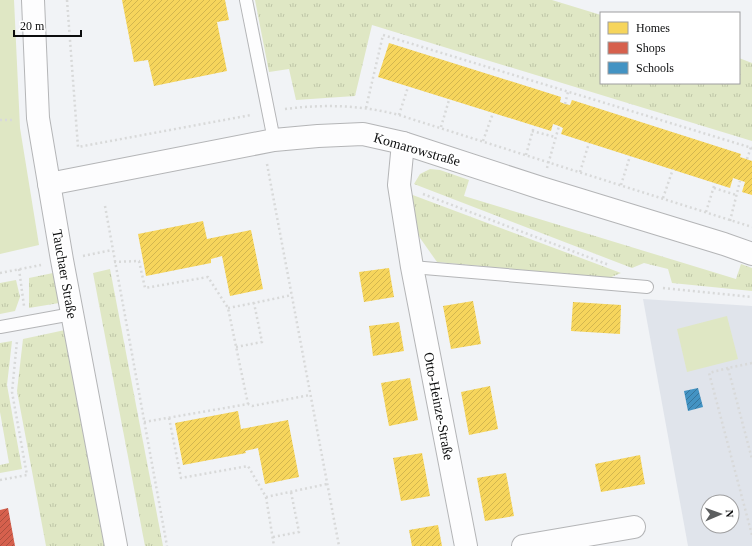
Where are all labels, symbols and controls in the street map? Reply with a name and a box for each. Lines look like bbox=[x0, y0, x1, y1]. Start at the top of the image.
scale bar bbox=[14, 12, 81, 38]
legend bbox=[600, 12, 740, 84]
text: 20 m bbox=[20, 19, 45, 33]
text: Homes bbox=[636, 21, 670, 35]
text: Shops bbox=[636, 41, 666, 55]
text: Schools bbox=[636, 61, 674, 75]
street label: Komarowstraße bbox=[372, 130, 462, 169]
street label: Tauchaer Straße bbox=[49, 228, 80, 320]
street label: Otto-Heinze-Straße bbox=[421, 351, 456, 461]
north arrow bbox=[700, 494, 740, 534]
text: N bbox=[724, 509, 736, 518]

